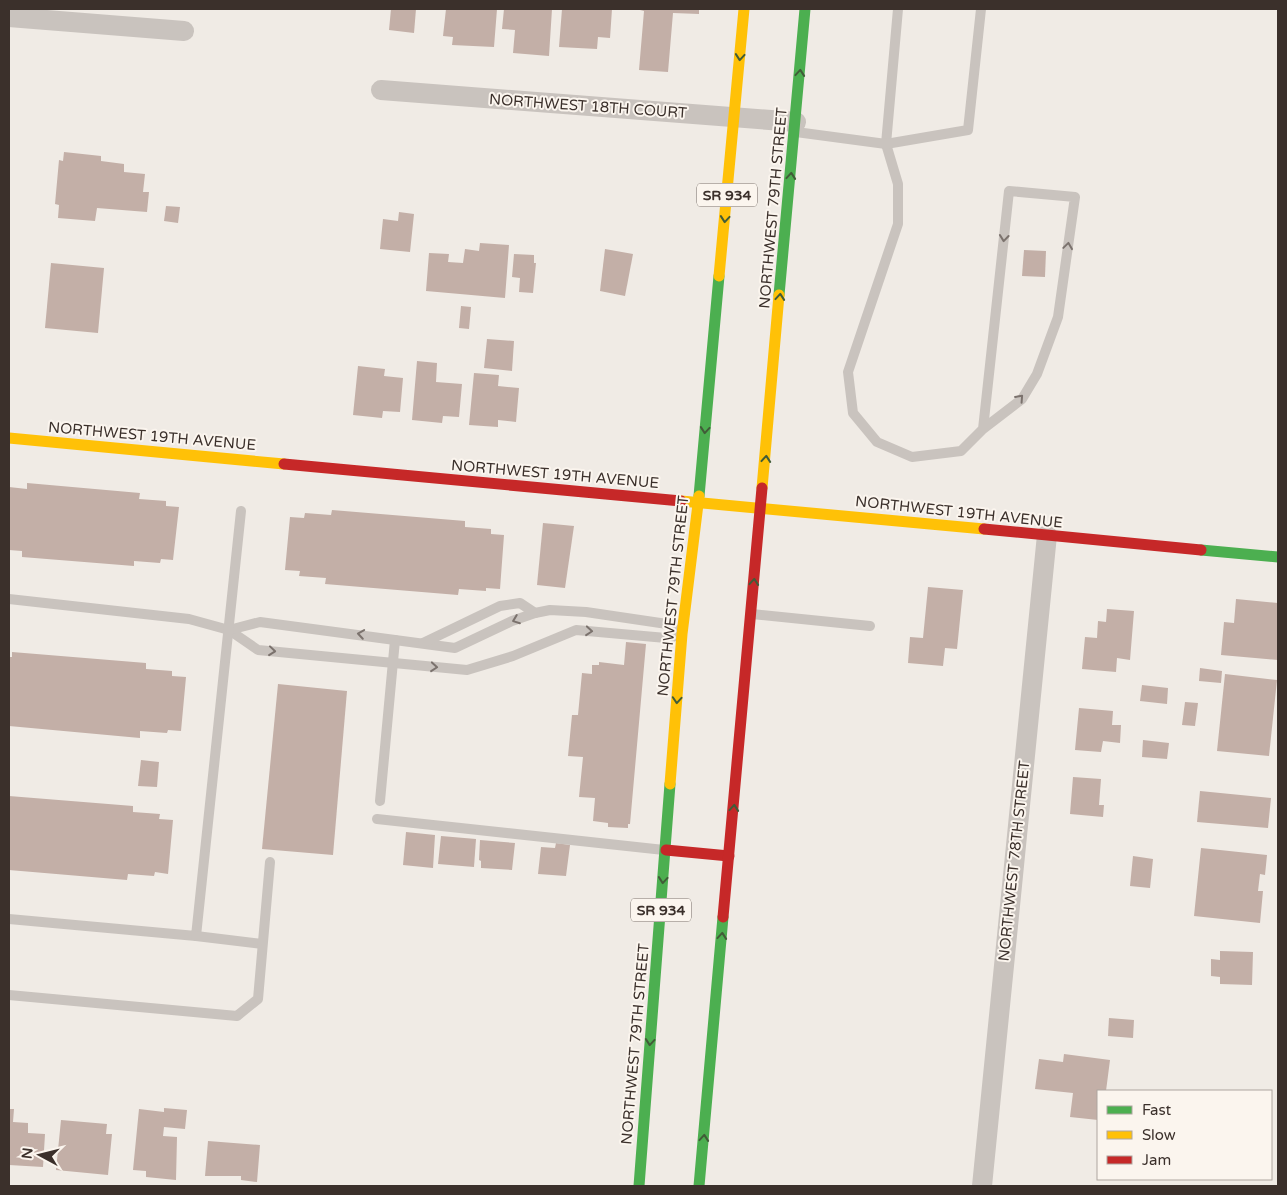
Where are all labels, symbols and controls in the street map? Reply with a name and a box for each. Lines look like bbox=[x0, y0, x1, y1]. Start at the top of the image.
one-way arrow bbox=[735, 54, 746, 62]
one-way arrow bbox=[794, 69, 805, 77]
street label: NORTHWEST 18TH COURT bbox=[488, 90, 688, 122]
street label: NORTHWEST 79TH STREET bbox=[755, 107, 791, 309]
one-way arrow bbox=[785, 172, 796, 180]
road number: SR 934 bbox=[697, 184, 757, 206]
one-way arrow bbox=[720, 215, 731, 223]
one-way arrow bbox=[999, 234, 1010, 242]
one-way arrow bbox=[1063, 242, 1073, 250]
one-way arrow bbox=[774, 293, 785, 301]
one-way arrow bbox=[1014, 395, 1023, 404]
street label: NORTHWEST 19TH AVENUE bbox=[47, 418, 257, 454]
one-way arrow bbox=[700, 426, 711, 434]
one-way arrow bbox=[760, 454, 771, 462]
street label: NORTHWEST 19TH AVENUE bbox=[450, 456, 660, 492]
street label: NORTHWEST 19TH AVENUE bbox=[854, 492, 1064, 532]
street label: NORTHWEST 79TH STREET bbox=[654, 495, 692, 697]
one-way arrow bbox=[749, 577, 760, 585]
one-way arrow bbox=[513, 614, 521, 624]
one-way arrow bbox=[585, 625, 593, 636]
one-way arrow bbox=[357, 629, 365, 640]
one-way arrow bbox=[268, 645, 276, 656]
one-way arrow bbox=[430, 661, 438, 672]
one-way arrow bbox=[672, 696, 683, 704]
street label: NORTHWEST 78TH STREET bbox=[995, 760, 1033, 962]
one-way arrow bbox=[728, 803, 739, 811]
one-way arrow bbox=[658, 876, 669, 884]
road number: SR 934 bbox=[631, 898, 691, 922]
one-way arrow bbox=[716, 932, 727, 940]
street label: NORTHWEST 79TH STREET bbox=[617, 943, 653, 1145]
one-way arrow bbox=[645, 1038, 656, 1046]
legend bbox=[1097, 1090, 1272, 1180]
text: Fast bbox=[1142, 1101, 1172, 1119]
text: Slow bbox=[1142, 1126, 1176, 1144]
north arrow bbox=[15, 1130, 65, 1180]
one-way arrow bbox=[698, 1133, 709, 1141]
text: N bbox=[18, 1147, 37, 1160]
text: Jam bbox=[1142, 1151, 1171, 1169]

